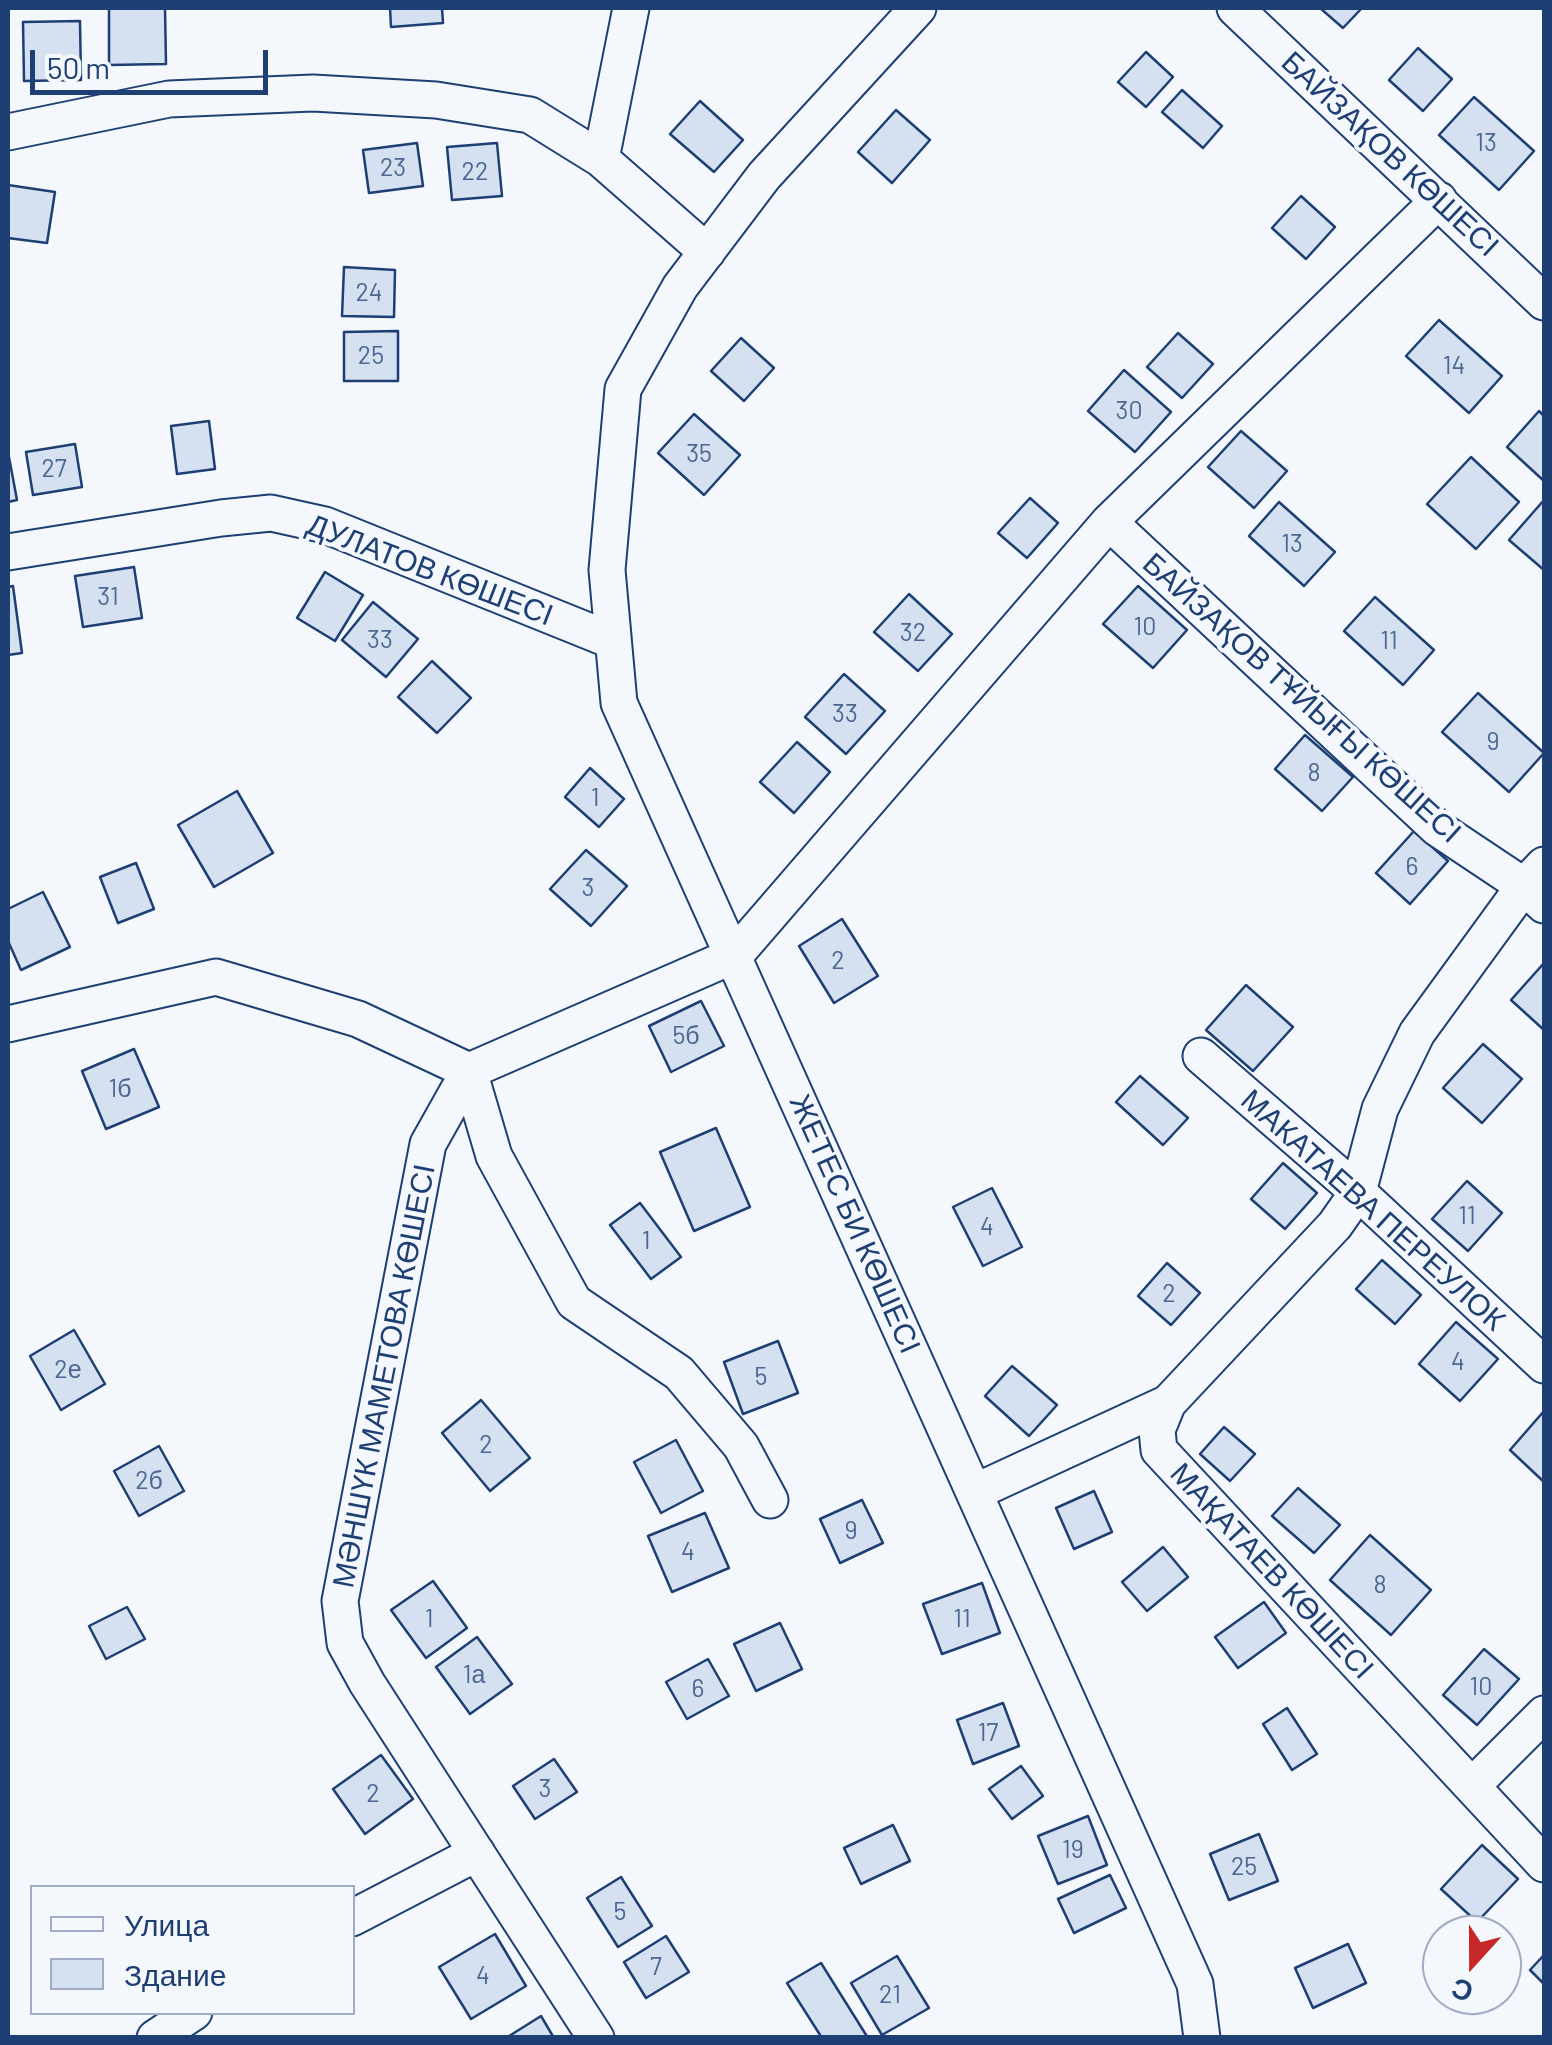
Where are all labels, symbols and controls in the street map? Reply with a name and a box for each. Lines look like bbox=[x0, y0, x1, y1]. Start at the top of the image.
scale bar bbox=[35, 30, 272, 92]
street label: БАЙЗАҚОВ КӨШЕСІ bbox=[1274, 44, 1506, 264]
text: 50 m bbox=[47, 49, 110, 85]
house number: 13 bbox=[1475, 128, 1497, 158]
house number: 23 bbox=[380, 153, 406, 183]
house number: 22 bbox=[462, 157, 488, 187]
house number: 24 bbox=[355, 278, 383, 308]
house number: 25 bbox=[358, 341, 384, 371]
house number: 14 bbox=[1443, 351, 1465, 381]
house number: 30 bbox=[1116, 396, 1142, 426]
house number: 35 bbox=[686, 439, 712, 469]
house number: 27 bbox=[41, 454, 67, 484]
street label: ДУЛАТОВ КӨШЕСІ bbox=[302, 506, 558, 634]
house number: 13 bbox=[1281, 529, 1303, 559]
street label: БАЙЗАҚОВ ТҰЙЫҒЫ КӨШЕСІ bbox=[1135, 546, 1469, 850]
house number: 31 bbox=[97, 582, 119, 612]
house number: 10 bbox=[1134, 612, 1156, 642]
house number: 32 bbox=[900, 618, 926, 648]
house number: 33 bbox=[367, 625, 393, 655]
house number: 11 bbox=[1380, 626, 1398, 656]
house number: 33 bbox=[832, 699, 858, 729]
house number: 9 bbox=[1486, 727, 1500, 757]
house number: 8 bbox=[1307, 758, 1321, 788]
house number: 1 bbox=[591, 783, 599, 813]
house number: 6 bbox=[1406, 852, 1418, 882]
house number: 3 bbox=[582, 873, 594, 903]
house number: 2 bbox=[831, 946, 845, 976]
house number: 5б bbox=[672, 1021, 700, 1051]
house number: 1б bbox=[108, 1074, 132, 1104]
street label: МАКАТАЕВА ПЕРЕУЛОК bbox=[1234, 1082, 1512, 1338]
street label: ЖЕТЕС БИ КӨШЕСІ bbox=[782, 1089, 928, 1359]
street label: МӘНШҮК МАМЕТОВА КӨШЕСІ bbox=[325, 1161, 443, 1591]
house number: 11 bbox=[1458, 1201, 1476, 1231]
house number: 4 bbox=[980, 1212, 994, 1242]
house number: 1 bbox=[642, 1226, 650, 1256]
house number: 2 bbox=[1162, 1279, 1176, 1309]
house number: 4 bbox=[1451, 1347, 1465, 1377]
house number: 2е bbox=[54, 1355, 82, 1385]
house number: 5 bbox=[755, 1362, 767, 1392]
house number: 2 bbox=[479, 1430, 493, 1460]
street label: МАҚАТАЕВ КӨШЕСІ bbox=[1163, 1456, 1381, 1686]
house number: 2б bbox=[135, 1466, 163, 1496]
house number: 9 bbox=[844, 1516, 858, 1546]
house number: 4 bbox=[681, 1537, 695, 1567]
house number: 8 bbox=[1373, 1570, 1387, 1600]
house number: 1 bbox=[425, 1604, 433, 1634]
house number: 11 bbox=[953, 1604, 971, 1634]
house number: 1а bbox=[463, 1660, 485, 1690]
house number: 10 bbox=[1470, 1672, 1492, 1702]
house number: 6 bbox=[692, 1674, 704, 1704]
house number: 17 bbox=[978, 1718, 998, 1748]
house number: 3 bbox=[539, 1774, 551, 1804]
house number: 2 bbox=[366, 1779, 380, 1809]
house number: 19 bbox=[1062, 1835, 1084, 1865]
house number: 25 bbox=[1231, 1852, 1257, 1882]
legend bbox=[30, 1885, 355, 2015]
house number: 5 bbox=[614, 1897, 626, 1927]
text: Улица bbox=[124, 1906, 209, 1942]
north arrow bbox=[1422, 1915, 1522, 2015]
house number: 7 bbox=[650, 1952, 662, 1982]
text: Здание bbox=[124, 1956, 226, 1992]
house number: 4 bbox=[476, 1961, 490, 1991]
text: С bbox=[1446, 1972, 1478, 2011]
house number: 21 bbox=[879, 1980, 901, 2010]

